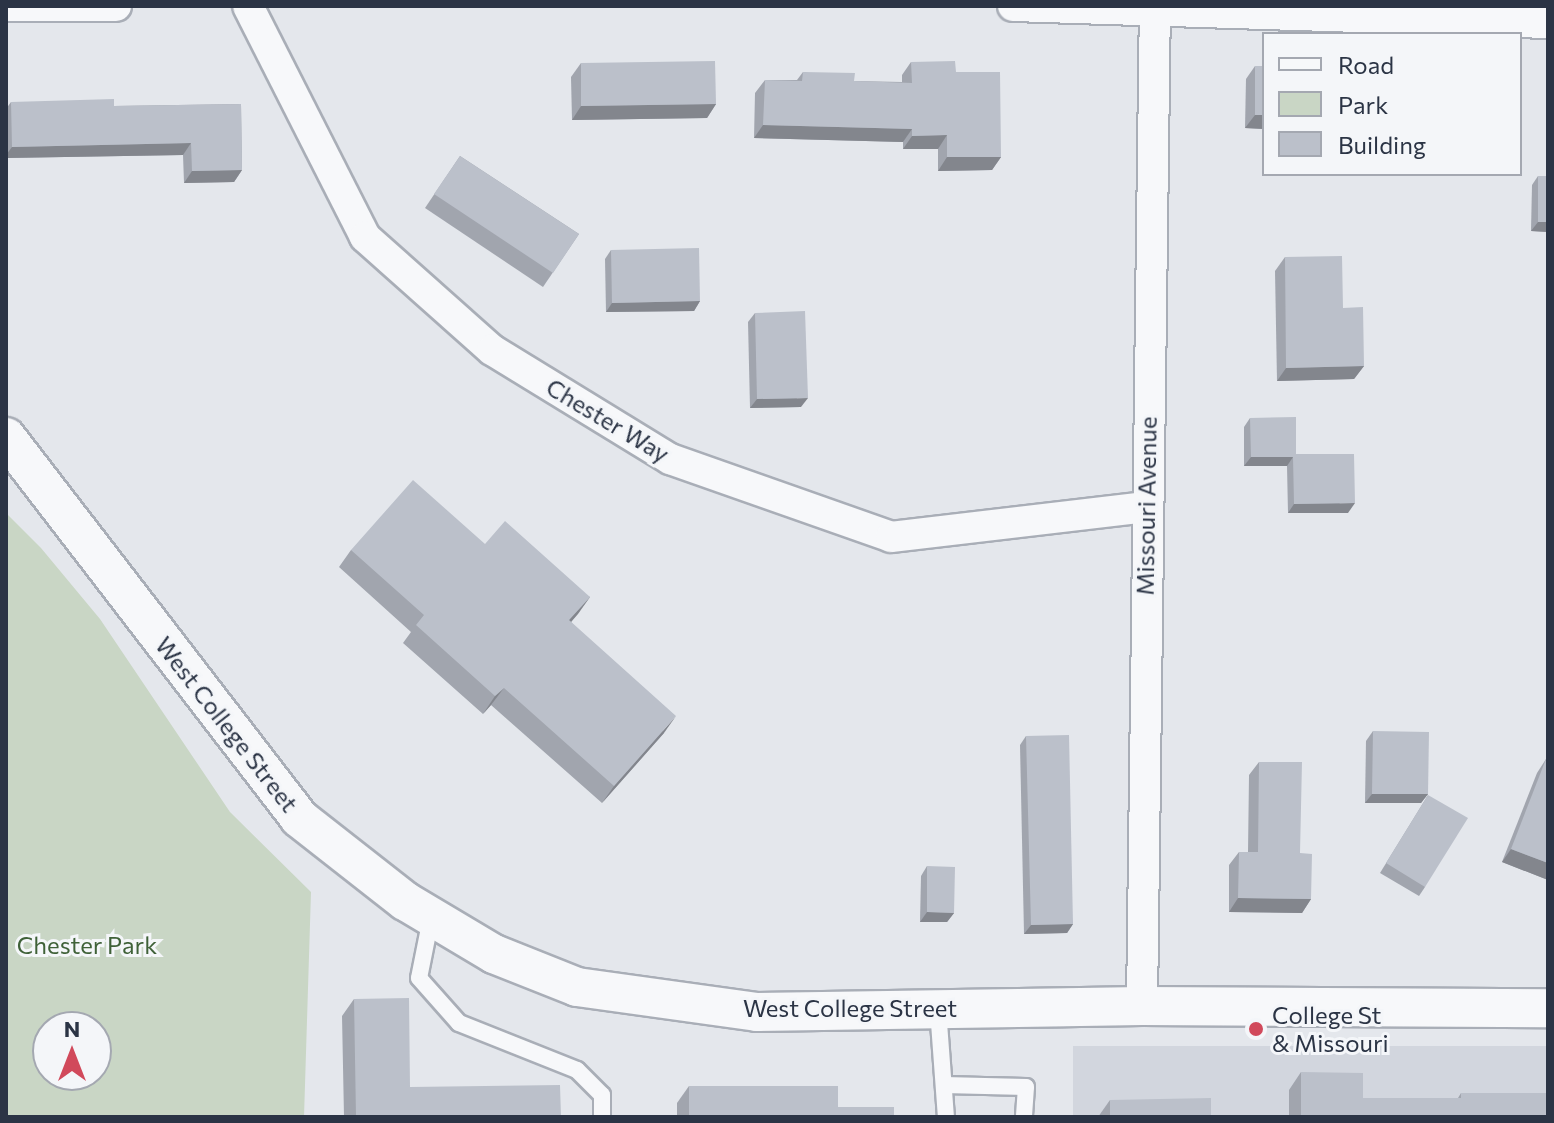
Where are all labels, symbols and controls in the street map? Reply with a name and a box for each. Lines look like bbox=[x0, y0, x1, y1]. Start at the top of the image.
legend bbox=[1262, 32, 1522, 176]
text: Road bbox=[1338, 50, 1394, 79]
text: Park bbox=[1338, 90, 1388, 119]
text: Building bbox=[1338, 130, 1426, 159]
street label: Chester Way bbox=[541, 372, 675, 468]
street label: Missouri Avenue bbox=[1130, 416, 1162, 596]
street label: West College Street bbox=[150, 631, 304, 817]
park label: Chester Park bbox=[17, 931, 157, 959]
street label: West College Street bbox=[743, 994, 957, 1022]
place label: College St & Missouri bbox=[1272, 1001, 1389, 1057]
north arrow bbox=[32, 1011, 112, 1091]
text: N bbox=[64, 1015, 80, 1042]
marker: College St & Missouri bbox=[1247, 1020, 1265, 1038]

